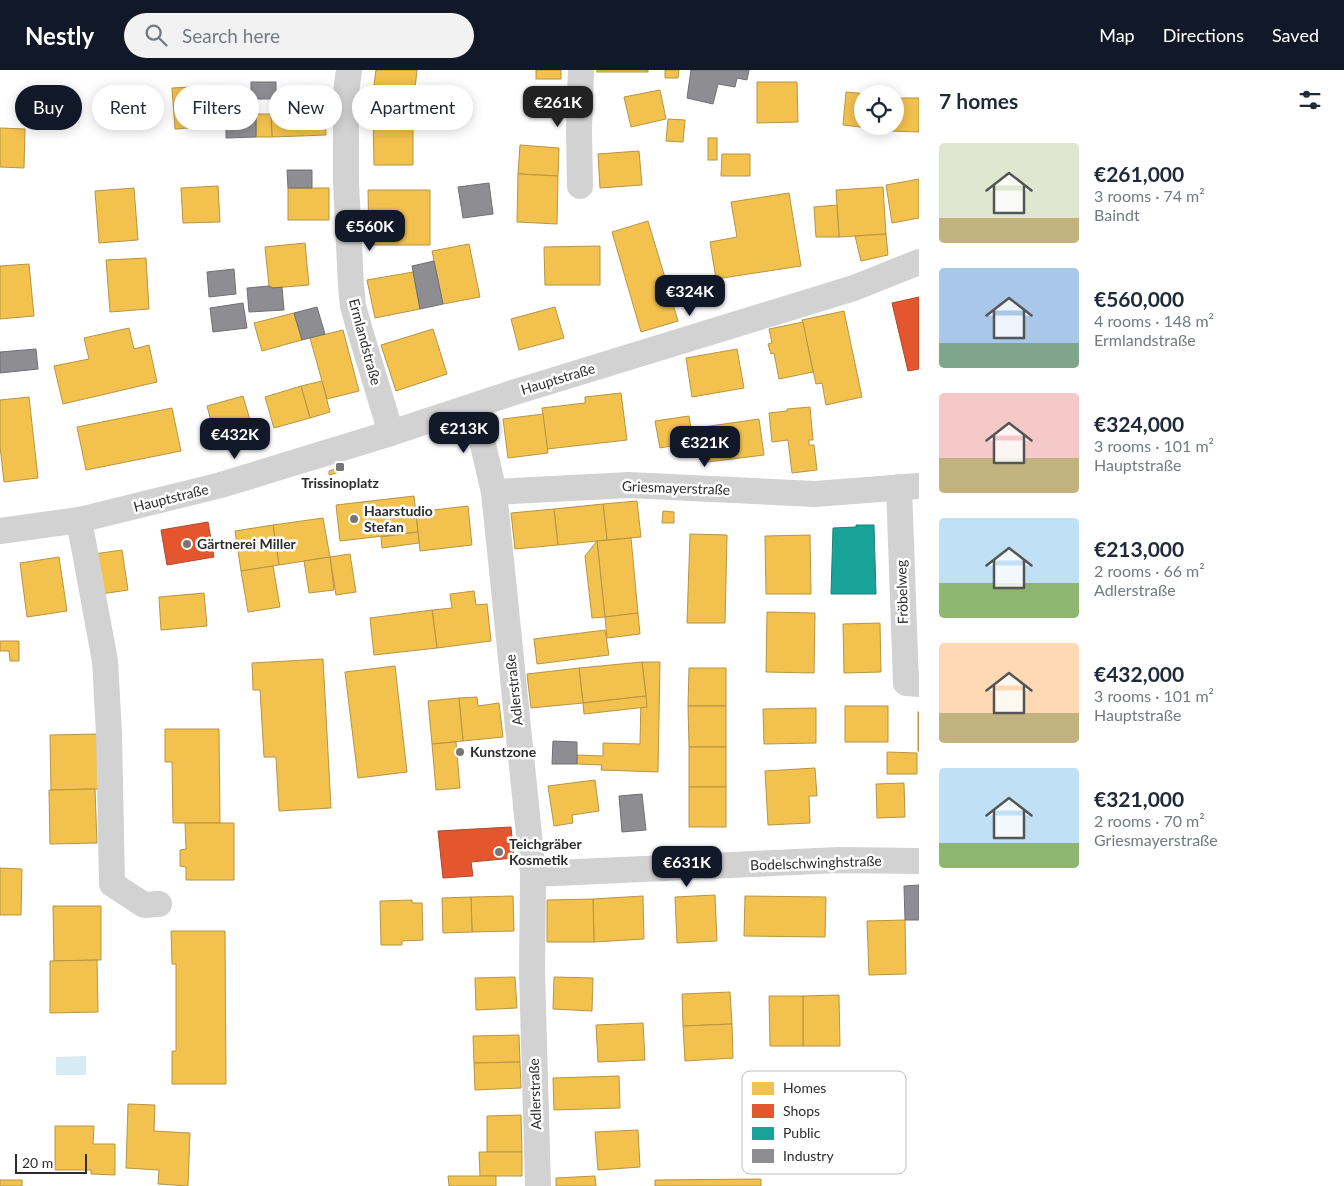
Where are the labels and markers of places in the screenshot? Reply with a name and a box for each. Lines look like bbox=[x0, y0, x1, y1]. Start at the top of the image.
pin: €261K bbox=[523, 85, 593, 128]
pin: €560K bbox=[335, 210, 405, 252]
pin: €324K bbox=[655, 274, 725, 317]
pin: €213K bbox=[429, 412, 499, 454]
pin: €432K bbox=[200, 418, 270, 460]
pin: €321K bbox=[670, 426, 740, 468]
marker: Trissinoplatz bbox=[334, 461, 346, 473]
place label: Trissinoplatz bbox=[301, 474, 379, 491]
place label: Haarstudio Stefan bbox=[364, 502, 433, 535]
marker: Haarstudio Stefan bbox=[348, 513, 360, 525]
place label: Gärtnerei Miller bbox=[197, 535, 297, 552]
marker: Gärtnerei Miller bbox=[181, 538, 193, 550]
place label: Kunstzone bbox=[470, 743, 537, 760]
marker: Kunstzone bbox=[454, 746, 466, 758]
place label: Teichgräber Kosmetik bbox=[509, 835, 582, 868]
marker: Teichgräber Kosmetik bbox=[493, 846, 505, 858]
pin: €631K bbox=[652, 846, 722, 888]

